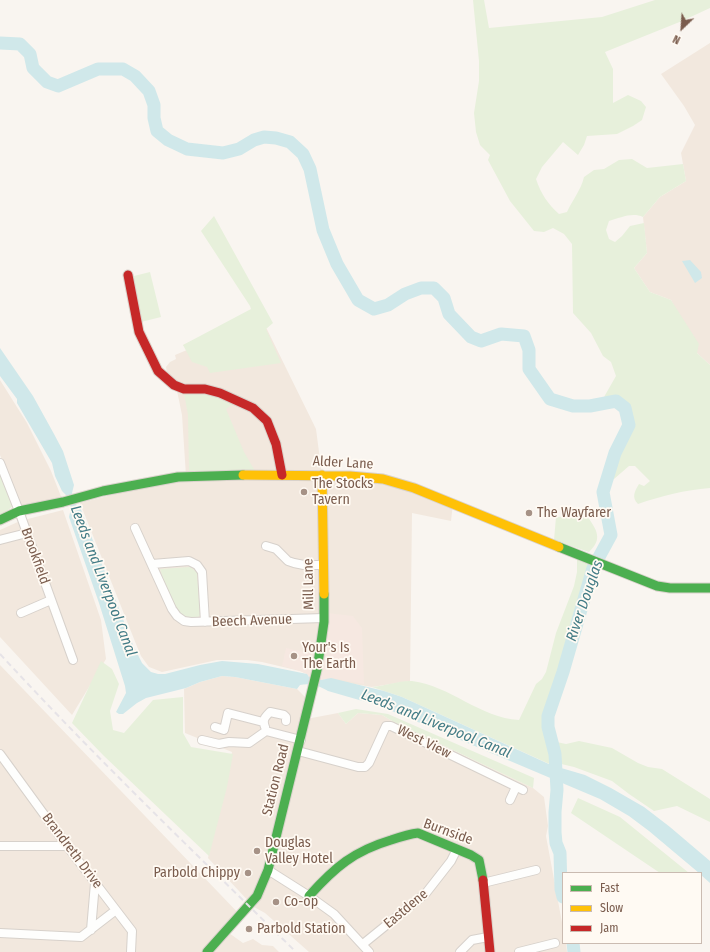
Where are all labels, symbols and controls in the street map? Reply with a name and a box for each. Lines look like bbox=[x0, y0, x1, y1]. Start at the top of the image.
north arrow bbox=[662, 8, 702, 48]
text: N bbox=[671, 32, 682, 47]
street label: Alder Lane bbox=[312, 453, 374, 473]
place label: The Stocks Tavern bbox=[312, 476, 373, 508]
marker: The Stocks Tavern bbox=[299, 487, 309, 497]
water label: Leeds and Liverpool Canal bbox=[66, 503, 140, 659]
place label: The Wayfarer bbox=[537, 505, 611, 521]
marker: The Wayfarer bbox=[524, 508, 534, 518]
street label: Brookfield bbox=[17, 526, 53, 586]
street label: Mill Lane bbox=[300, 558, 318, 610]
water label: River Douglas bbox=[563, 558, 607, 644]
street label: Beech Avenue bbox=[212, 611, 292, 631]
place label: Your's Is The Earth bbox=[302, 640, 356, 672]
marker: Your's Is The Earth bbox=[289, 651, 299, 661]
water label: Leeds and Liverpool Canal bbox=[358, 686, 514, 762]
street label: West View bbox=[394, 722, 454, 762]
street label: Station Road bbox=[259, 742, 293, 818]
street label: Brandreth Drive bbox=[38, 810, 106, 892]
street label: Burnside bbox=[421, 815, 475, 849]
place label: Douglas Valley Hotel bbox=[265, 835, 333, 868]
marker: Douglas Valley Hotel bbox=[252, 846, 262, 856]
place label: Parbold Chippy bbox=[153, 865, 240, 881]
marker: Parbold Chippy bbox=[243, 868, 253, 878]
legend bbox=[562, 872, 702, 944]
text: Fast bbox=[600, 881, 619, 895]
street label: Eastdene bbox=[381, 886, 431, 932]
place label: Co-op bbox=[284, 894, 318, 910]
marker: Co-op bbox=[271, 897, 281, 907]
text: Slow bbox=[600, 901, 623, 915]
place label: Parbold Station bbox=[257, 921, 346, 937]
text: Jam bbox=[600, 921, 618, 935]
marker: Parbold Station bbox=[244, 924, 254, 934]

